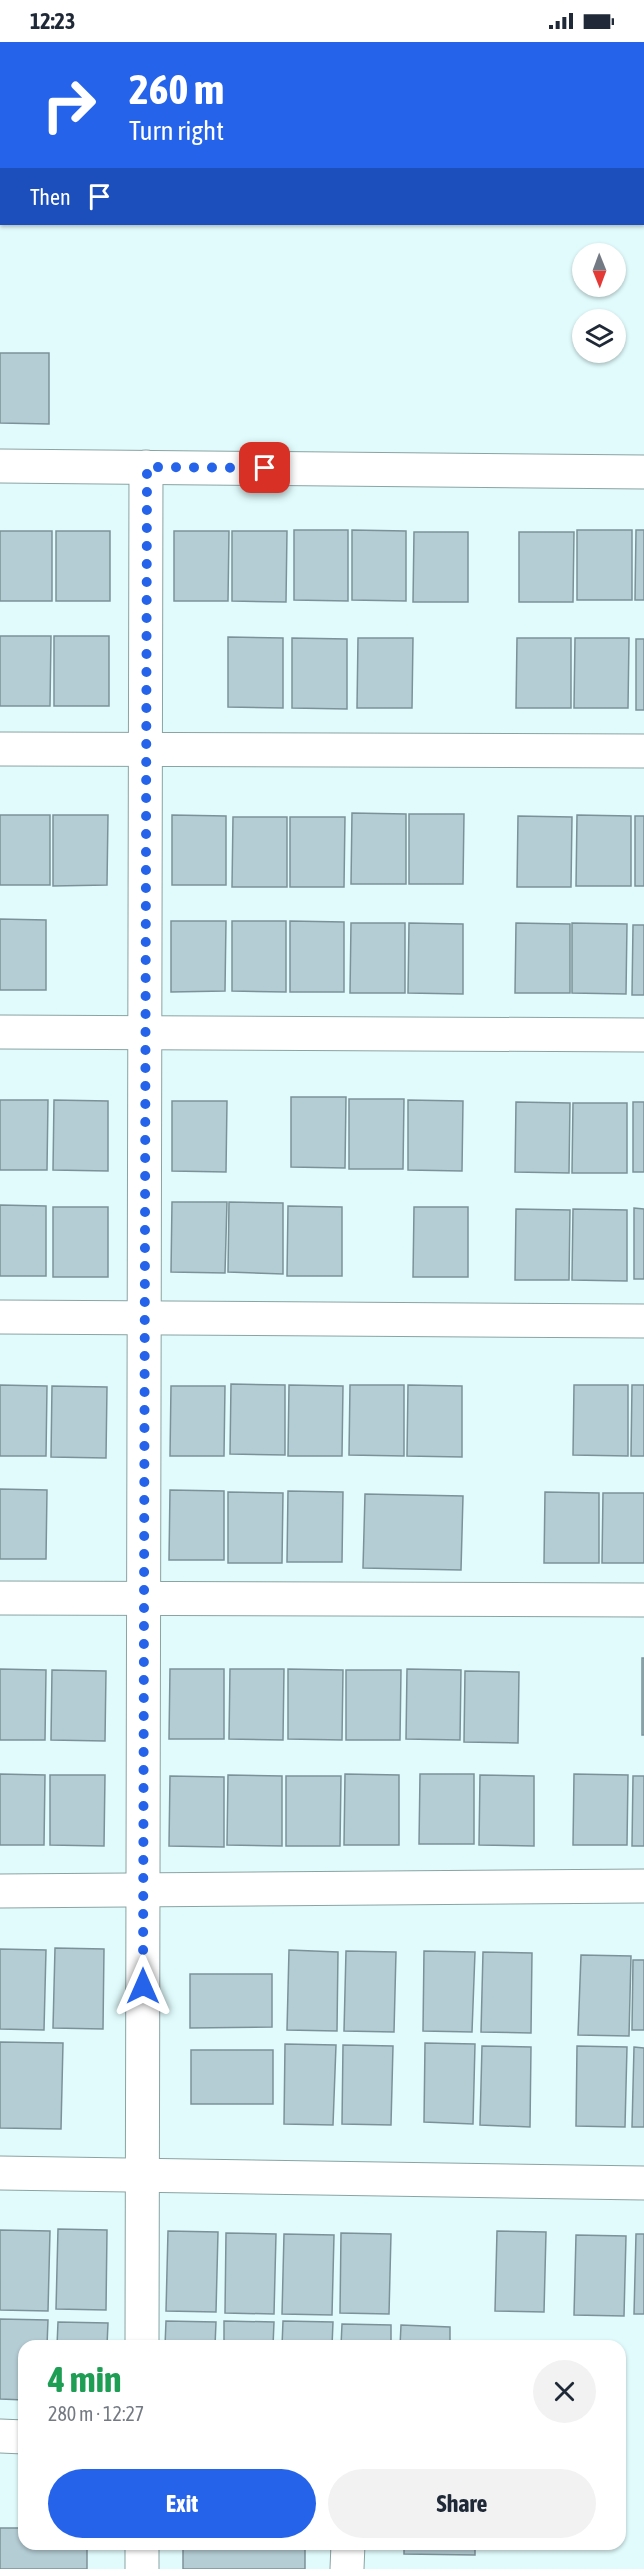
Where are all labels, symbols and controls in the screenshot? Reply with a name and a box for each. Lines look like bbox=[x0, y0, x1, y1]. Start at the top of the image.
text: 12:23 bbox=[30, 8, 75, 34]
text: 260 m bbox=[129, 65, 224, 113]
icon: right bbox=[30, 66, 108, 144]
text: Turn right bbox=[129, 115, 224, 146]
icon: arrive bbox=[83, 180, 116, 213]
text: Then bbox=[30, 184, 71, 210]
north arrow bbox=[572, 243, 626, 297]
map controls bbox=[572, 243, 626, 363]
button: layers bbox=[572, 309, 626, 363]
pin bbox=[239, 442, 290, 493]
icon: arrive bbox=[248, 451, 281, 484]
position arrow bbox=[111, 1954, 175, 2018]
text: 4 min bbox=[48, 2358, 122, 2400]
button: close bbox=[533, 2360, 596, 2423]
text: 280 m · 12:27 bbox=[48, 2402, 144, 2425]
button: Exit bbox=[48, 2469, 316, 2538]
button: Share bbox=[328, 2469, 596, 2538]

